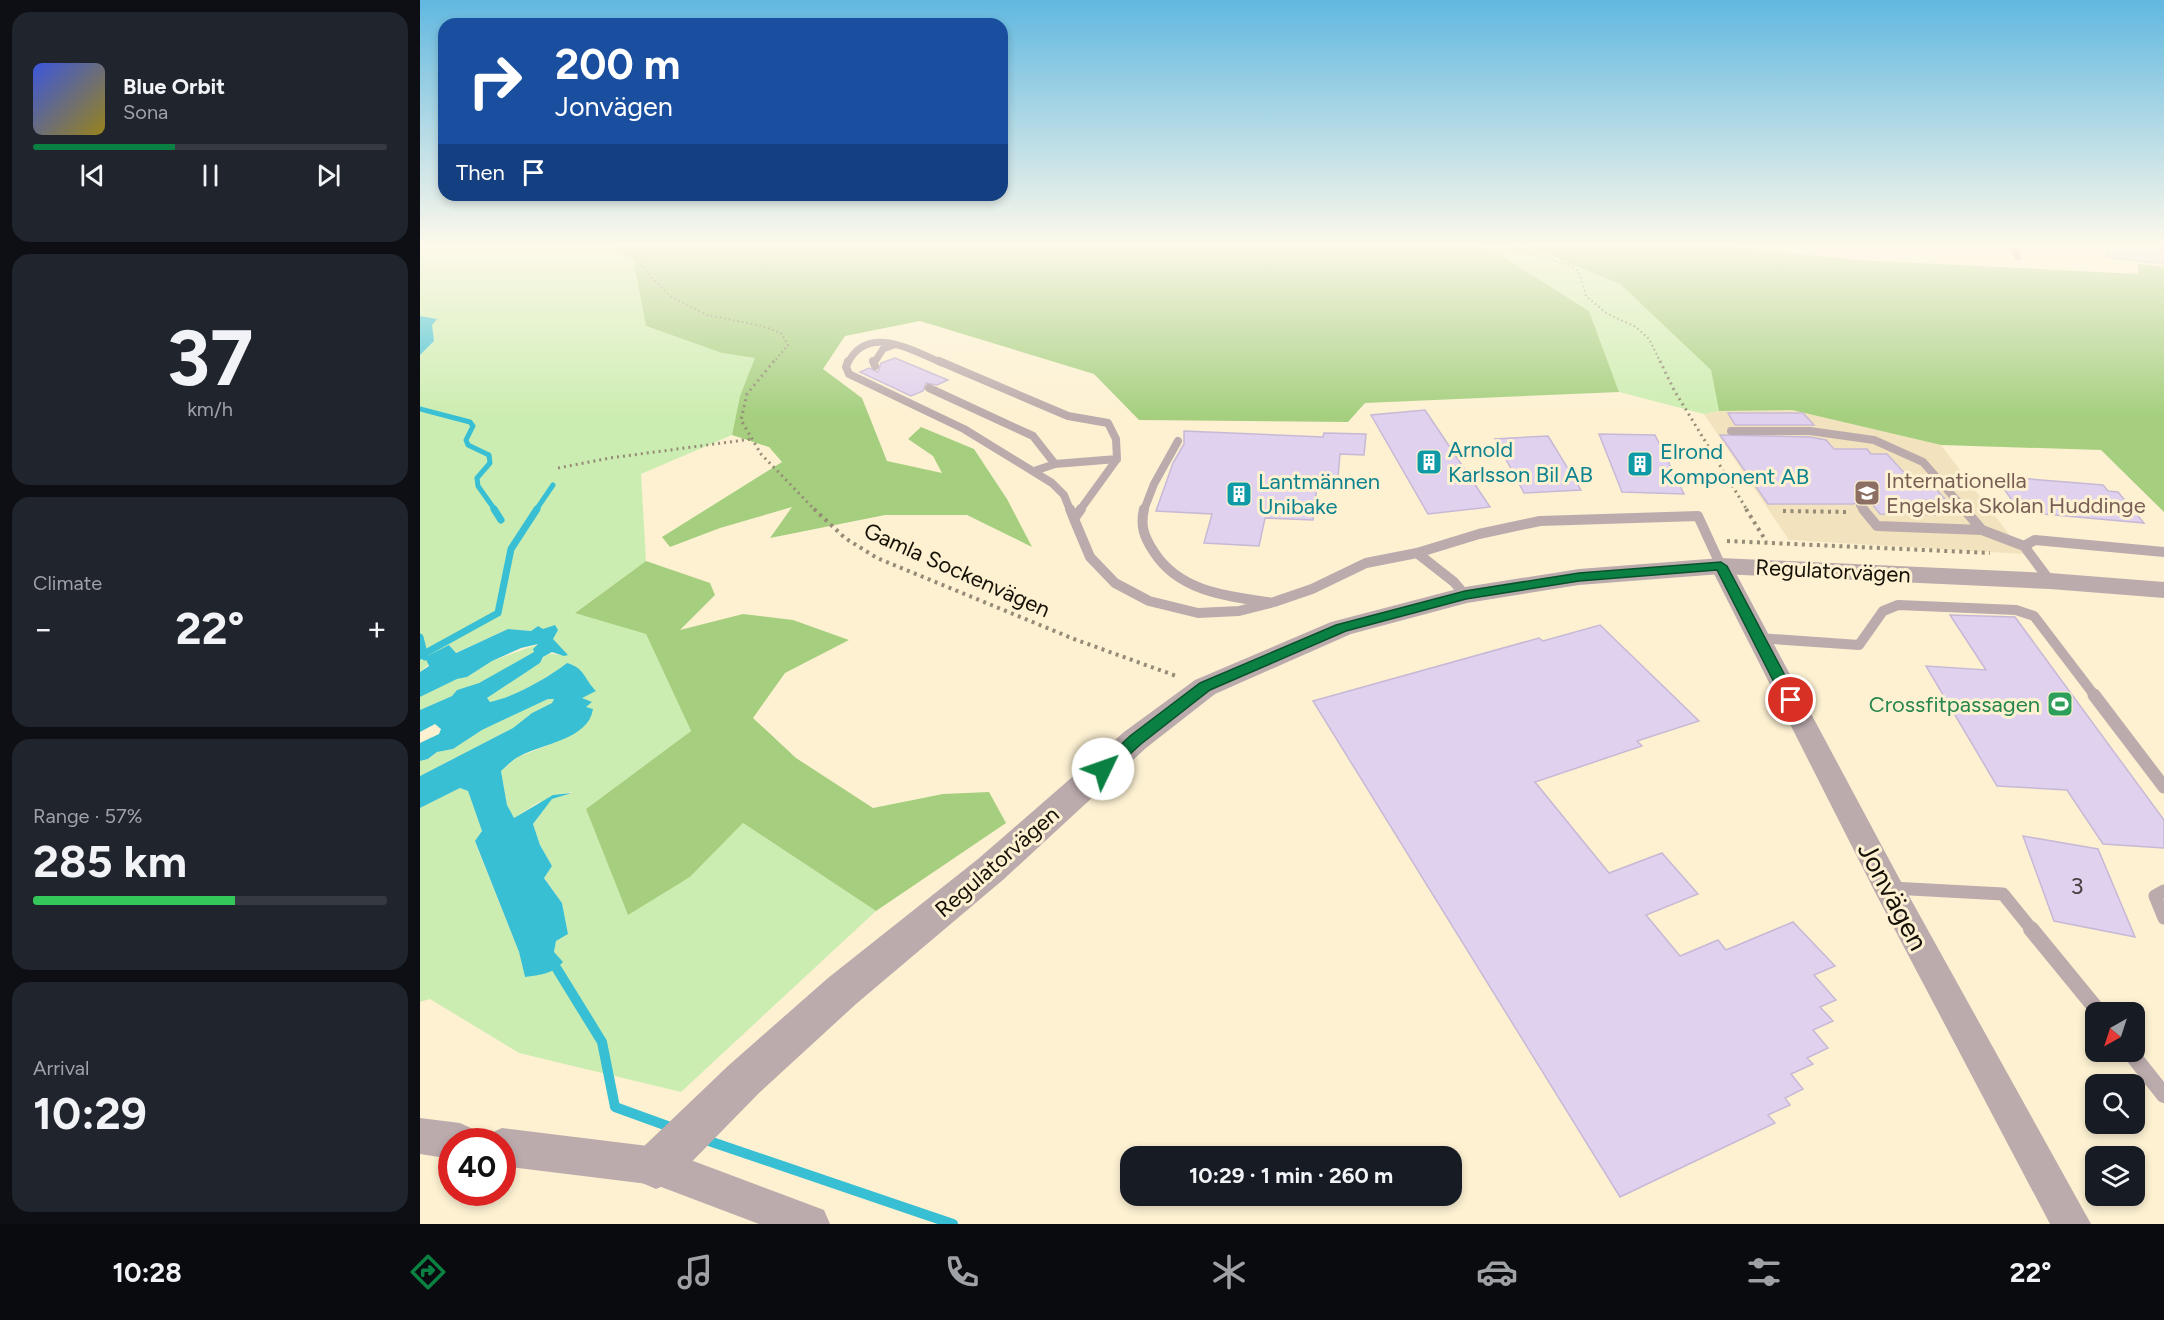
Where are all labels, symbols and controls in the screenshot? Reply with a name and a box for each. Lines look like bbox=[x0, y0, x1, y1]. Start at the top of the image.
text: 200 m bbox=[555, 39, 680, 90]
icon: right bbox=[456, 42, 534, 120]
text: Blue Orbit bbox=[123, 73, 225, 100]
text: Jonvägen bbox=[555, 90, 673, 123]
text: Sona bbox=[123, 100, 168, 124]
icon: arrive bbox=[517, 156, 550, 189]
icon: previous bbox=[76, 159, 109, 192]
icon: pause bbox=[194, 159, 227, 192]
icon: next bbox=[312, 159, 345, 192]
text: Then bbox=[456, 159, 505, 186]
text: 37 bbox=[167, 311, 253, 405]
text: km/h bbox=[187, 397, 233, 421]
place label: Arnold Karlsson Bil AB bbox=[1448, 436, 1593, 488]
place label: Elrond Komponent AB bbox=[1660, 438, 1809, 490]
building icon: Arnold Karlsson Bil AB bbox=[1414, 447, 1444, 477]
building icon: Elrond Komponent AB bbox=[1625, 449, 1655, 479]
place label: Internationella Engelska Skolan Huddinge bbox=[1886, 467, 2146, 519]
place label: Lantmännen Unibake bbox=[1258, 468, 1380, 520]
school or university icon: Internationella Engelska Skolan Huddinge bbox=[1852, 478, 1882, 508]
building icon: Lantmännen Unibake bbox=[1224, 479, 1254, 509]
street label: Gamla Sockenvägen bbox=[860, 517, 1054, 623]
street label: Regulatorvägen bbox=[1755, 553, 1911, 589]
text: Climate bbox=[33, 571, 102, 595]
text: 22° bbox=[175, 601, 245, 655]
text: − bbox=[33, 609, 54, 648]
text: + bbox=[366, 609, 387, 648]
pin bbox=[1765, 674, 1816, 725]
icon: arrive bbox=[1774, 683, 1807, 716]
sports icon: Crossfitpassagen bbox=[2045, 689, 2075, 719]
place label: Crossfitpassagen bbox=[1869, 691, 2040, 718]
position arrow bbox=[1071, 737, 1135, 801]
street label: Regulatorvägen bbox=[930, 801, 1064, 923]
text: Range · 57% bbox=[33, 804, 142, 828]
text: 285 km bbox=[33, 834, 187, 888]
street label: Jonvägen bbox=[1851, 836, 1935, 956]
house number: 3 bbox=[2070, 871, 2084, 900]
north arrow bbox=[2085, 1002, 2145, 1062]
map controls bbox=[2085, 1002, 2145, 1206]
text: Arrival bbox=[33, 1056, 89, 1080]
button: search bbox=[2085, 1074, 2145, 1134]
text: 10:29 bbox=[33, 1086, 147, 1140]
speed limit sign: 40 bbox=[438, 1128, 516, 1206]
button: layers bbox=[2085, 1146, 2145, 1206]
text: 10:29 · 1 min · 260 m bbox=[1189, 1162, 1393, 1189]
icon: directions bbox=[407, 1251, 449, 1293]
icon: music bbox=[674, 1251, 716, 1293]
icon: phone bbox=[941, 1251, 983, 1293]
icon: climate bbox=[1208, 1251, 1250, 1293]
icon: car bbox=[1476, 1251, 1518, 1293]
icon: filters bbox=[1743, 1251, 1785, 1293]
text: 10:28 bbox=[113, 1256, 182, 1289]
text: 22° bbox=[2010, 1256, 2051, 1289]

